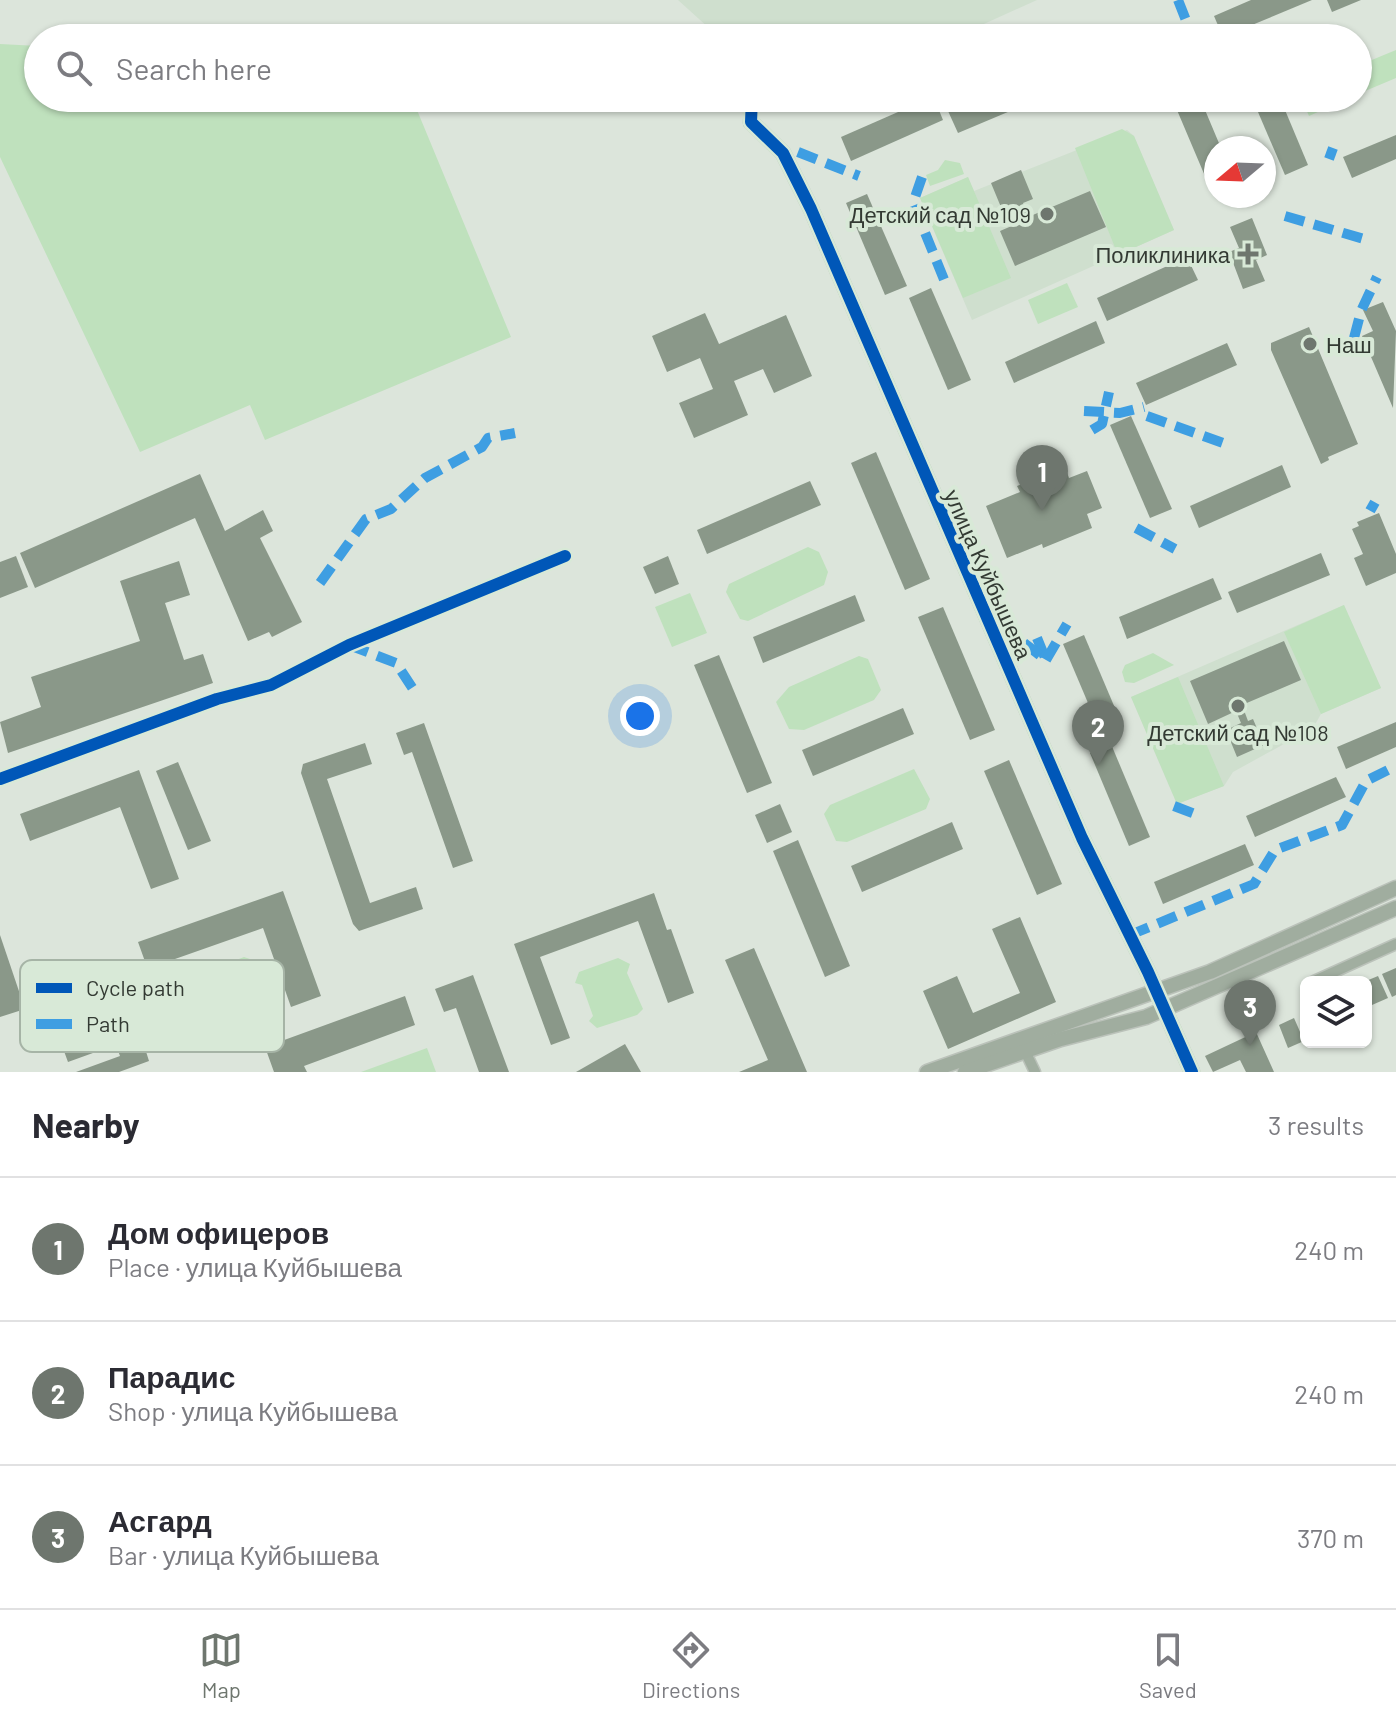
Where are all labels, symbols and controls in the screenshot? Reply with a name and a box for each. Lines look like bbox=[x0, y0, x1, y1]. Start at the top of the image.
search box bbox=[24, 24, 1372, 112]
icon: search bbox=[52, 46, 96, 90]
text: Search here bbox=[116, 50, 272, 86]
north arrow bbox=[1204, 136, 1276, 208]
place label: Детский сад №109 bbox=[849, 201, 1031, 228]
marker: Детский сад №109 bbox=[1038, 205, 1056, 223]
place label: Поликлиника bbox=[1096, 241, 1231, 267]
marker: Поликлиника bbox=[1237, 243, 1259, 265]
place label: Наш bbox=[1326, 331, 1372, 357]
marker: Наш bbox=[1301, 335, 1319, 353]
pin: 1 bbox=[1016, 445, 1068, 511]
street label: улица Куйбышева bbox=[939, 485, 1038, 664]
your location bbox=[620, 696, 660, 736]
marker: Детский сад №108 bbox=[1229, 697, 1247, 715]
pin: 2 bbox=[1072, 700, 1124, 766]
place label: Детский сад №108 bbox=[1147, 719, 1329, 746]
legend bbox=[20, 960, 284, 1052]
text: Cycle path bbox=[86, 974, 185, 1000]
map controls bbox=[1300, 976, 1372, 1048]
button: layers bbox=[1300, 976, 1372, 1048]
pin: 3 bbox=[1224, 980, 1276, 1046]
text: Path bbox=[86, 1010, 130, 1036]
text: Nearby bbox=[32, 1104, 140, 1145]
text: 3 results bbox=[1268, 1109, 1364, 1140]
text: Дом офицеров bbox=[108, 1214, 329, 1250]
text: 1 bbox=[53, 1234, 63, 1265]
text: 240 m bbox=[1294, 1234, 1364, 1265]
text: Place · улица Куйбышева bbox=[108, 1251, 402, 1282]
text: Парадис bbox=[108, 1358, 235, 1394]
text: 2 bbox=[51, 1378, 65, 1409]
text: 240 m bbox=[1294, 1378, 1364, 1409]
text: Shop · улица Куйбышева bbox=[108, 1395, 398, 1426]
text: Асгард bbox=[108, 1502, 212, 1538]
text: 3 bbox=[51, 1522, 65, 1553]
text: 370 m bbox=[1297, 1522, 1364, 1553]
text: Bar · улица Куйбышева bbox=[108, 1539, 379, 1570]
tab: Map bbox=[199, 1628, 243, 1702]
tab: Directions bbox=[642, 1628, 740, 1702]
tab: Saved bbox=[1139, 1628, 1197, 1702]

